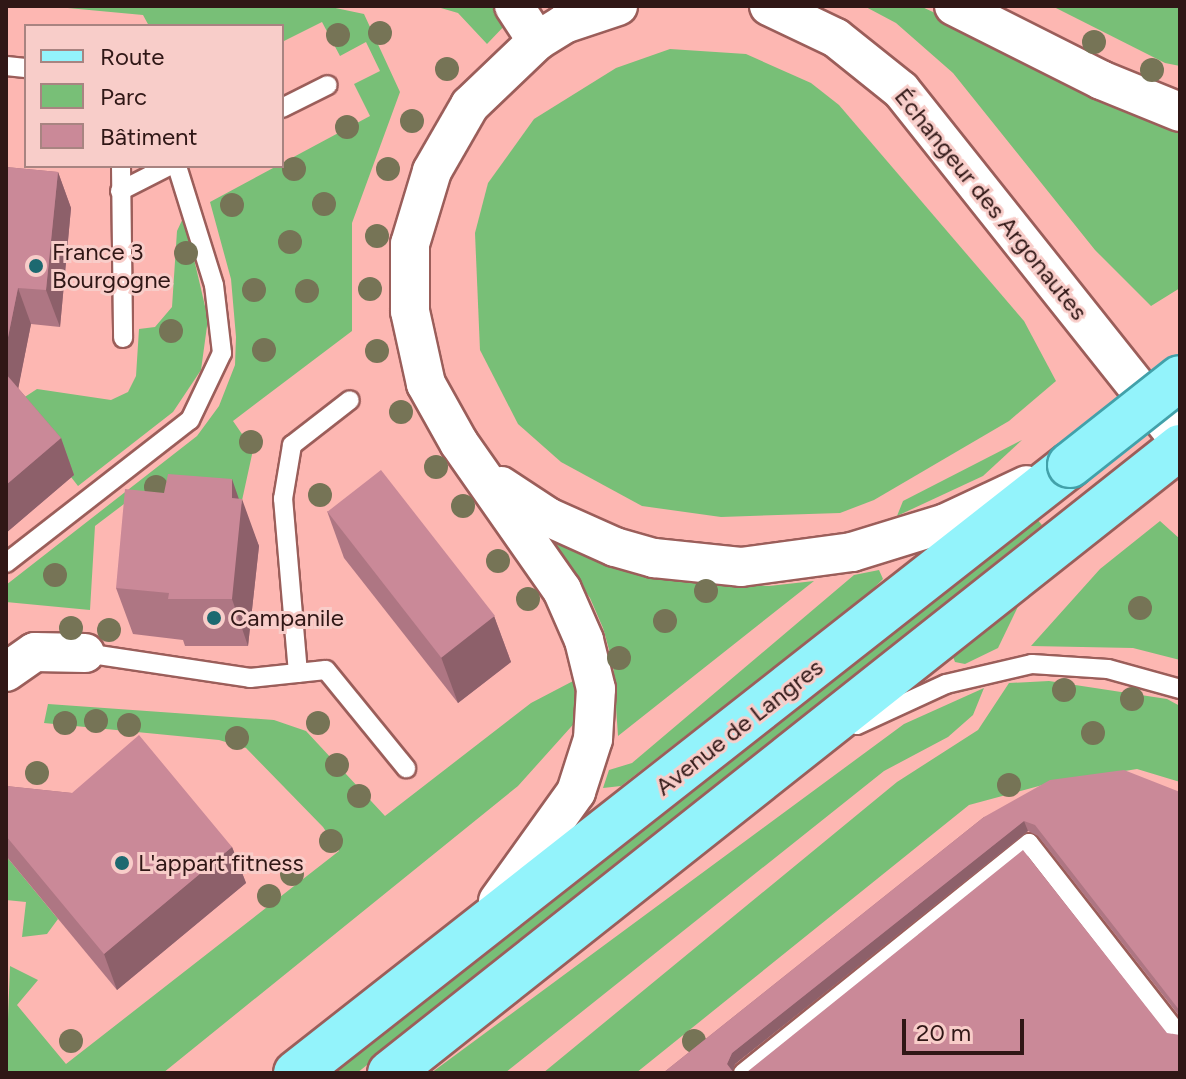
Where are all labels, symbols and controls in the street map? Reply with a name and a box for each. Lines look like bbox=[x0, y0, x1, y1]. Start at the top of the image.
legend bbox=[24, 24, 284, 168]
text: Route bbox=[100, 42, 164, 71]
text: Parc bbox=[100, 82, 147, 111]
street label: Échangeur des Argonautes bbox=[889, 82, 1093, 326]
text: Bâtiment bbox=[100, 122, 198, 151]
place label: France 3 Bourgogne bbox=[52, 238, 171, 294]
marker: France 3 Bourgogne bbox=[27, 257, 45, 275]
place label: Campanile bbox=[230, 604, 344, 632]
marker: Campanile bbox=[205, 609, 223, 627]
street label: Avenue de Langres bbox=[649, 653, 829, 801]
place label: L'appart fitness bbox=[138, 849, 304, 877]
marker: L'appart fitness bbox=[113, 854, 131, 872]
scale bar bbox=[906, 1003, 1028, 1053]
text: 20 m bbox=[916, 1018, 971, 1047]

